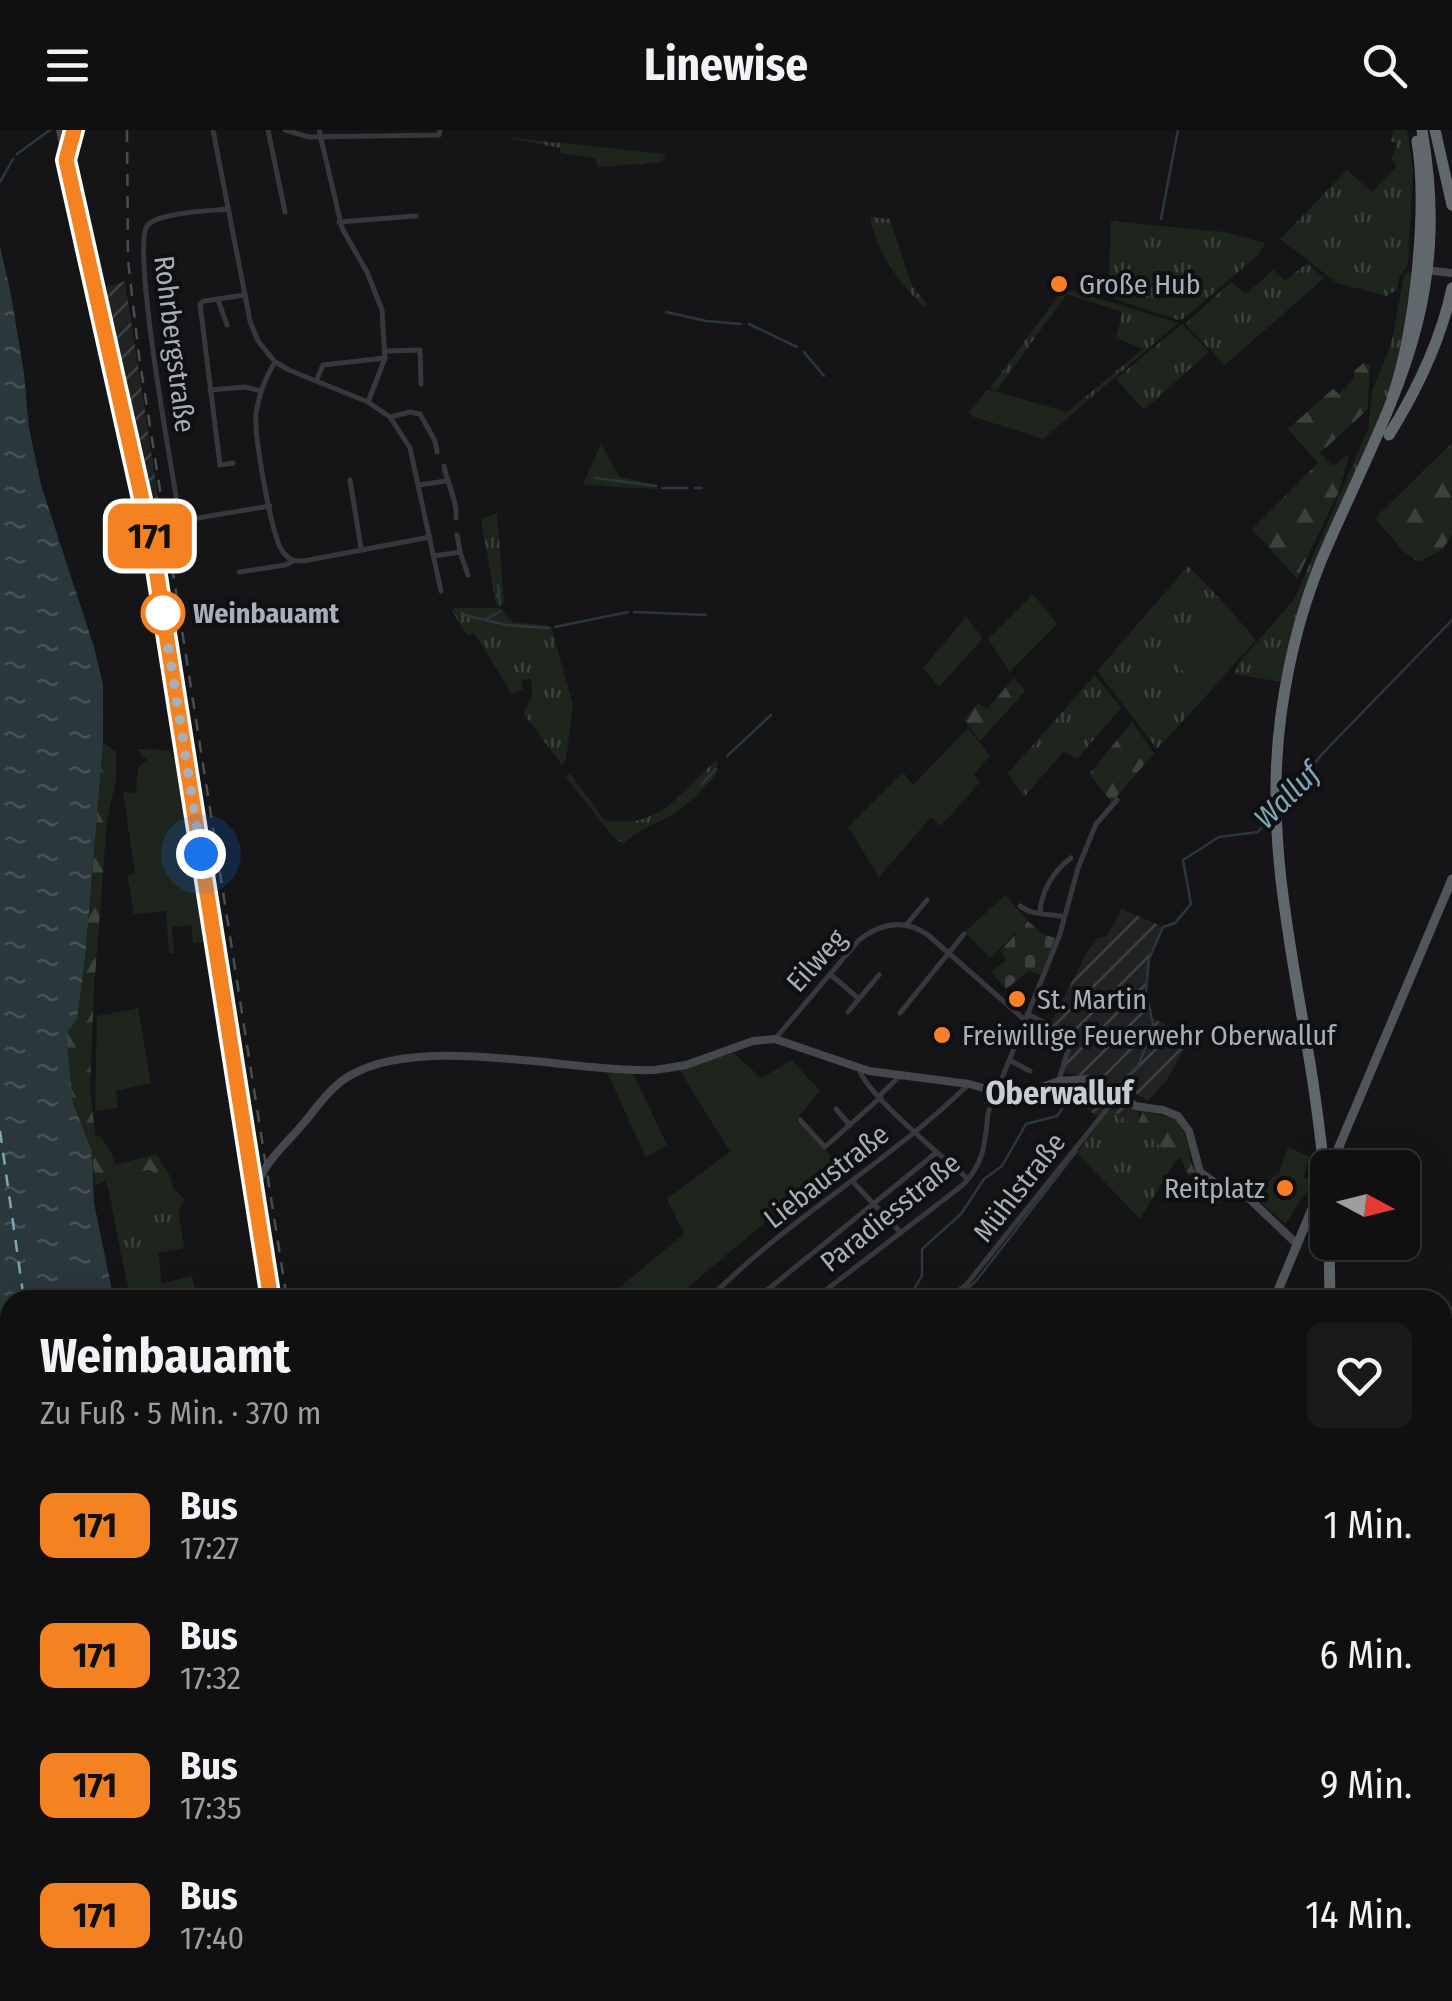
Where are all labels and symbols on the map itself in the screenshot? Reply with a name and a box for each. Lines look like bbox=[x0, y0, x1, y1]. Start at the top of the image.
street label: Rohrbergstraße bbox=[147, 254, 202, 434]
place label: Große Hub bbox=[1079, 268, 1201, 301]
marker: Große Hub bbox=[1048, 273, 1070, 295]
line badge: 171 bbox=[92, 504, 208, 568]
marker: Weinbauamt bbox=[142, 592, 184, 634]
place label: Weinbauamt bbox=[193, 597, 340, 630]
water label: Walluf bbox=[1247, 753, 1330, 836]
your location bbox=[176, 829, 226, 879]
street label: Eilweg bbox=[780, 922, 854, 998]
place label: St. Martin bbox=[1037, 983, 1147, 1016]
marker: St. Martin bbox=[1006, 988, 1028, 1010]
place label: Freiwillige Feuerwehr Oberwalluf bbox=[962, 1019, 1338, 1052]
marker: Freiwillige Feuerwehr Oberwalluf bbox=[931, 1024, 953, 1046]
district label: Oberwalluf bbox=[985, 1074, 1135, 1112]
street label: Liebaustraße bbox=[757, 1118, 895, 1235]
street label: Mühlstraße bbox=[967, 1126, 1072, 1248]
street label: Paradiesstraße bbox=[814, 1146, 967, 1279]
north arrow bbox=[1310, 1150, 1420, 1260]
place label: Reitplatz bbox=[1164, 1172, 1265, 1205]
marker: Reitplatz bbox=[1274, 1177, 1296, 1199]

